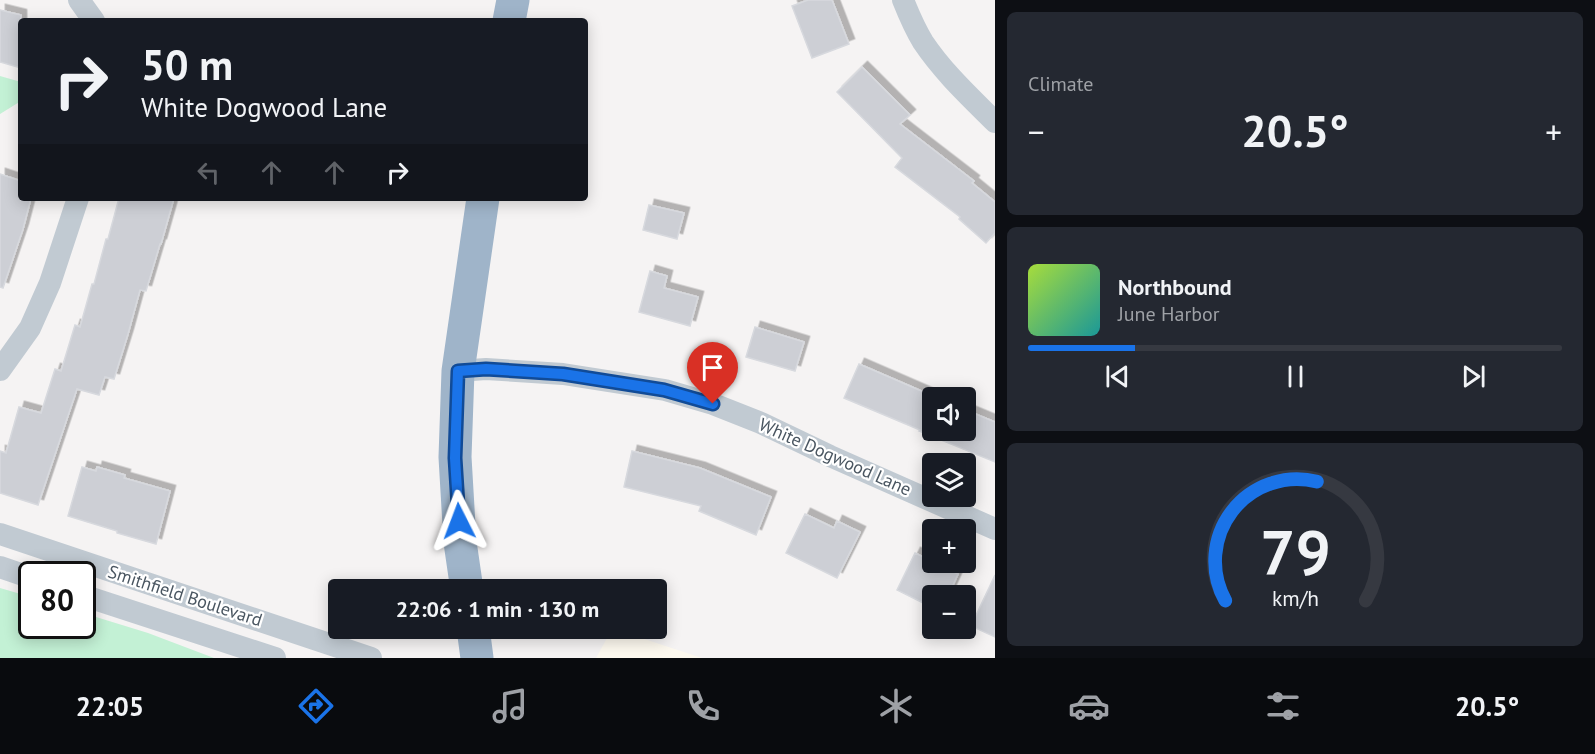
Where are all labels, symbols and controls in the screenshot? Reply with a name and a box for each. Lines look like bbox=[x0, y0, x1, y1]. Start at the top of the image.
text: 50 m bbox=[141, 37, 233, 92]
icon: right bbox=[42, 42, 120, 120]
text: Climate bbox=[1028, 71, 1094, 97]
text: White Dogwood Lane bbox=[141, 90, 387, 124]
text: 20.5° bbox=[1241, 101, 1349, 159]
text: − bbox=[1028, 110, 1045, 153]
text: + bbox=[1545, 110, 1562, 153]
icon: left bbox=[192, 156, 225, 189]
icon: ahead bbox=[255, 156, 288, 189]
icon: ahead bbox=[318, 156, 351, 189]
icon: right bbox=[381, 156, 414, 189]
text: Northbound bbox=[1118, 273, 1232, 301]
text: June Harbor bbox=[1118, 301, 1220, 327]
pin bbox=[687, 342, 738, 404]
icon: arrive bbox=[696, 351, 729, 384]
icon: previous bbox=[1101, 360, 1134, 393]
icon: pause bbox=[1279, 360, 1312, 393]
icon: next bbox=[1457, 360, 1490, 393]
map controls bbox=[922, 387, 976, 639]
button: sound bbox=[922, 387, 976, 441]
street label: White Dogwood Lane bbox=[756, 413, 915, 500]
button: layers bbox=[922, 453, 976, 507]
position arrow bbox=[427, 489, 491, 553]
text: 79 bbox=[1260, 512, 1330, 593]
button: + bbox=[922, 519, 976, 573]
street label: Smithfield Boulevard bbox=[105, 560, 265, 631]
speed limit sign: 80 bbox=[18, 561, 96, 639]
button: − bbox=[922, 585, 976, 639]
text: km/h bbox=[1271, 585, 1318, 613]
text: 22:06 · 1 min · 130 m bbox=[396, 595, 599, 623]
icon: directions bbox=[295, 685, 337, 727]
icon: music bbox=[489, 685, 531, 727]
icon: phone bbox=[682, 685, 724, 727]
icon: climate bbox=[875, 685, 917, 727]
icon: car bbox=[1068, 685, 1110, 727]
icon: filters bbox=[1262, 685, 1304, 727]
text: 22:05 bbox=[76, 689, 144, 723]
text: 20.5° bbox=[1455, 689, 1519, 723]

